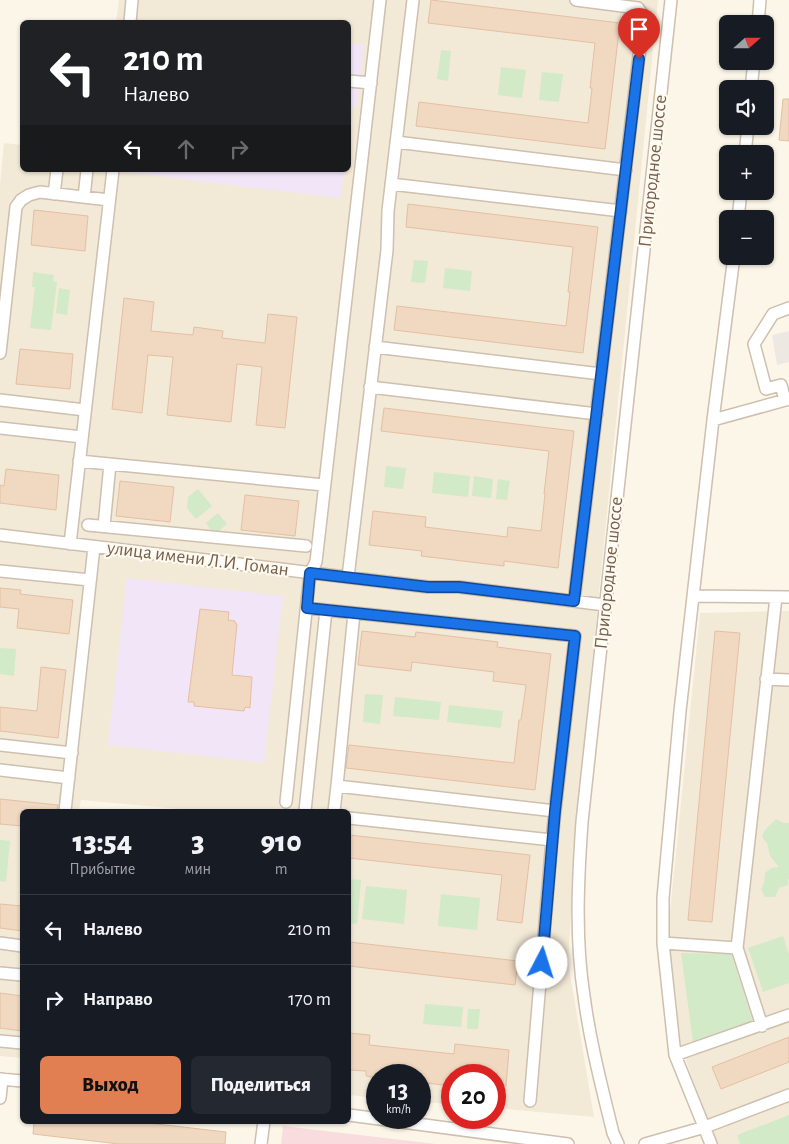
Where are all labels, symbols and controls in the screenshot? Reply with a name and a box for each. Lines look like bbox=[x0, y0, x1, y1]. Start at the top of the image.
pin bbox=[618, 8, 660, 59]
icon: arrive bbox=[625, 15, 653, 43]
north arrow bbox=[719, 15, 774, 70]
map controls bbox=[719, 15, 774, 265]
icon: left bbox=[40, 40, 105, 105]
text: 210 m bbox=[123, 42, 204, 77]
button: sound bbox=[719, 80, 774, 135]
text: Налево bbox=[123, 83, 189, 105]
street label: Пригородное шоссе bbox=[636, 94, 670, 248]
icon: left bbox=[119, 135, 147, 163]
icon: ahead bbox=[172, 135, 200, 163]
icon: right bbox=[225, 135, 253, 163]
button: + bbox=[719, 145, 774, 200]
button: − bbox=[719, 210, 774, 265]
street label: Пригородное шоссе bbox=[592, 496, 626, 650]
street label: улица имени Л.И. Гоман bbox=[105, 538, 290, 580]
text: 13:54 bbox=[72, 827, 132, 857]
text: 3 bbox=[191, 827, 204, 857]
text: 910 bbox=[260, 827, 302, 857]
text: Прибытие bbox=[69, 861, 135, 877]
text: мин bbox=[185, 861, 211, 877]
text: m bbox=[275, 861, 287, 877]
icon: left bbox=[40, 916, 68, 944]
text: Налево bbox=[83, 920, 142, 939]
text: 210 m bbox=[287, 920, 331, 939]
position arrow bbox=[515, 936, 567, 988]
icon: right bbox=[40, 986, 68, 1014]
text: Направо bbox=[83, 990, 153, 1009]
text: 170 m bbox=[288, 990, 331, 1009]
button: Выход bbox=[40, 1056, 181, 1114]
button: Поделиться bbox=[191, 1056, 331, 1114]
speed limit sign: 20 bbox=[441, 1064, 506, 1129]
text: 13 bbox=[389, 1078, 408, 1103]
text: km/h bbox=[386, 1103, 411, 1115]

